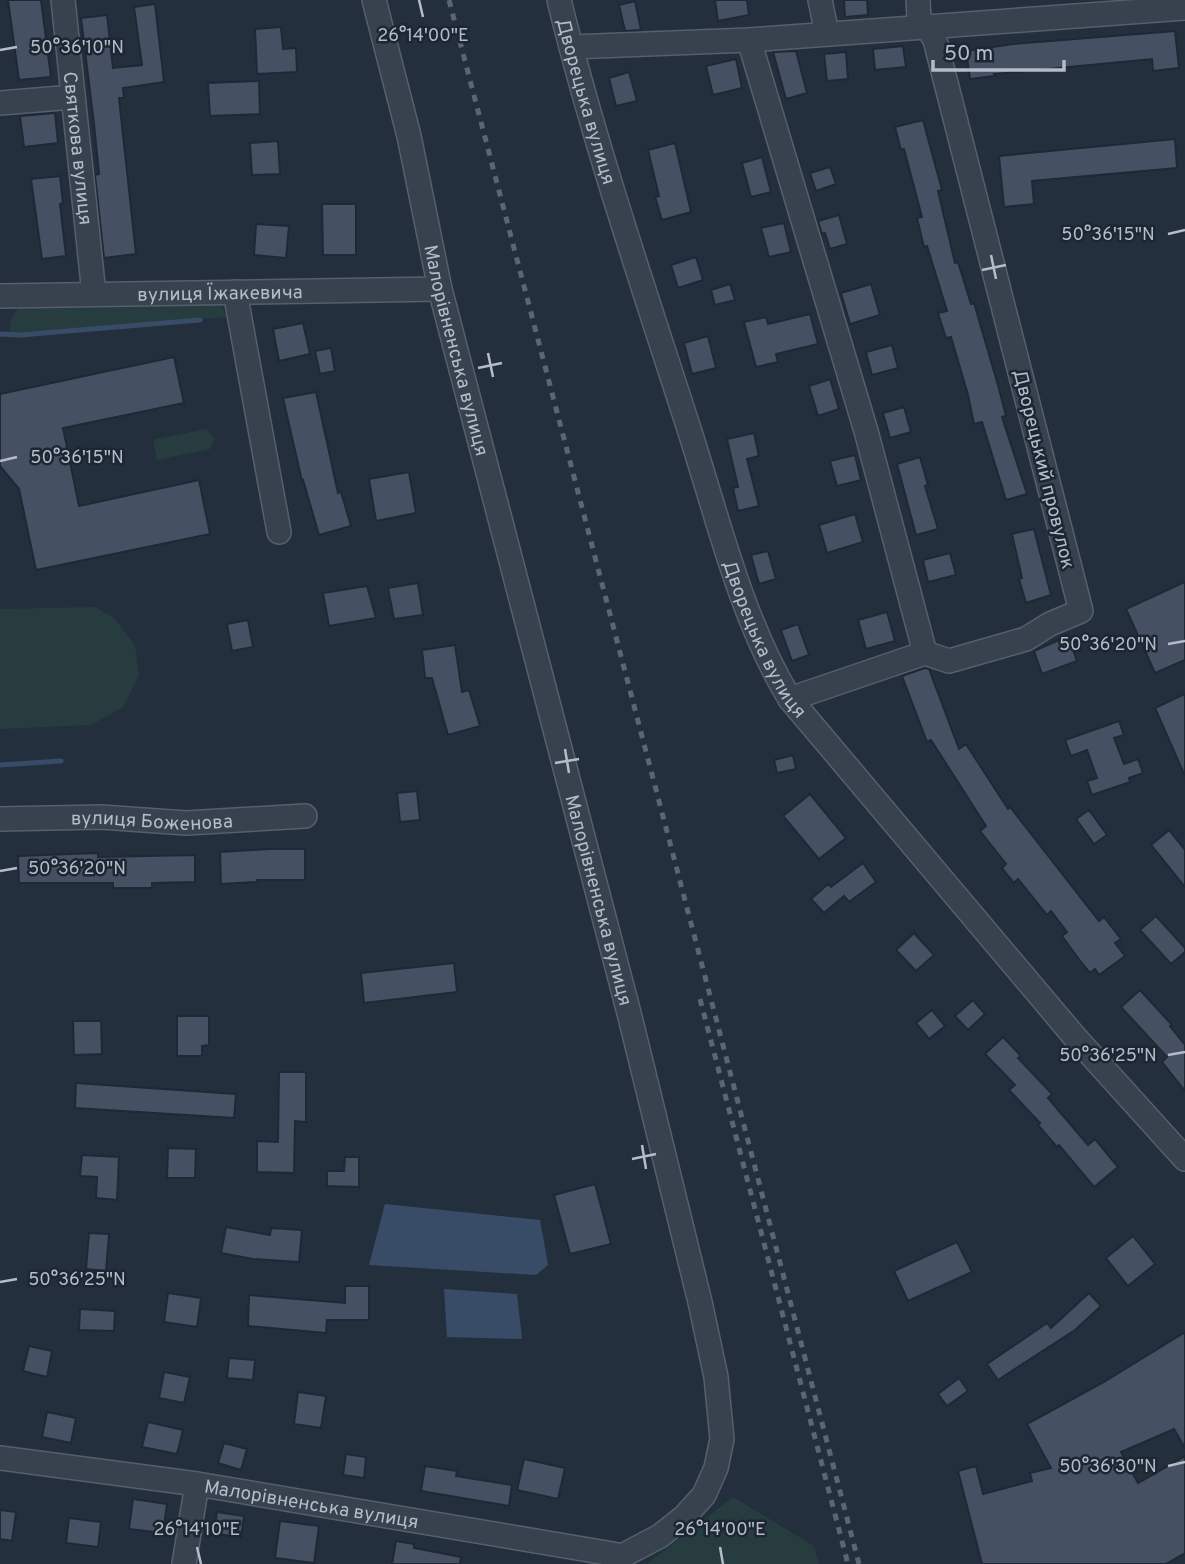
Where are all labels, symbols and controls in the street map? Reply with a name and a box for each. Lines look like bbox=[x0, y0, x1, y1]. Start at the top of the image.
street label: Дворецька вулиця bbox=[550, 16, 620, 188]
text: 26°14'00"E bbox=[377, 25, 469, 48]
scale bar bbox=[933, 28, 1064, 72]
text: 50°36'10"N bbox=[30, 37, 124, 60]
text: 50 m bbox=[944, 41, 993, 68]
street label: Святкова вулиця bbox=[57, 70, 97, 226]
text: 50°36'15"N bbox=[1061, 224, 1155, 247]
street label: Малорівненська вулиця bbox=[417, 243, 493, 459]
street label: вулиця Їжакевича bbox=[137, 281, 303, 308]
street label: Дворецький провулок bbox=[1007, 367, 1080, 572]
text: 50°36'15"N bbox=[30, 447, 124, 470]
street label: Дворецька вулиця bbox=[716, 557, 811, 724]
text: 50°36'20"N bbox=[1059, 634, 1157, 657]
street label: Малорівненська вулиця bbox=[559, 793, 637, 1008]
street label: вулиця Боженова bbox=[71, 807, 234, 837]
text: 50°36'20"N bbox=[28, 858, 126, 881]
text: 50°36'25"N bbox=[1059, 1045, 1157, 1068]
text: 50°36'25"N bbox=[28, 1269, 126, 1292]
text: 50°36'30"N bbox=[1059, 1456, 1157, 1479]
street label: Малорівненська вулиця bbox=[202, 1475, 420, 1535]
text: 26°14'10"E bbox=[154, 1519, 240, 1542]
text: 26°14'00"E bbox=[674, 1519, 766, 1542]

